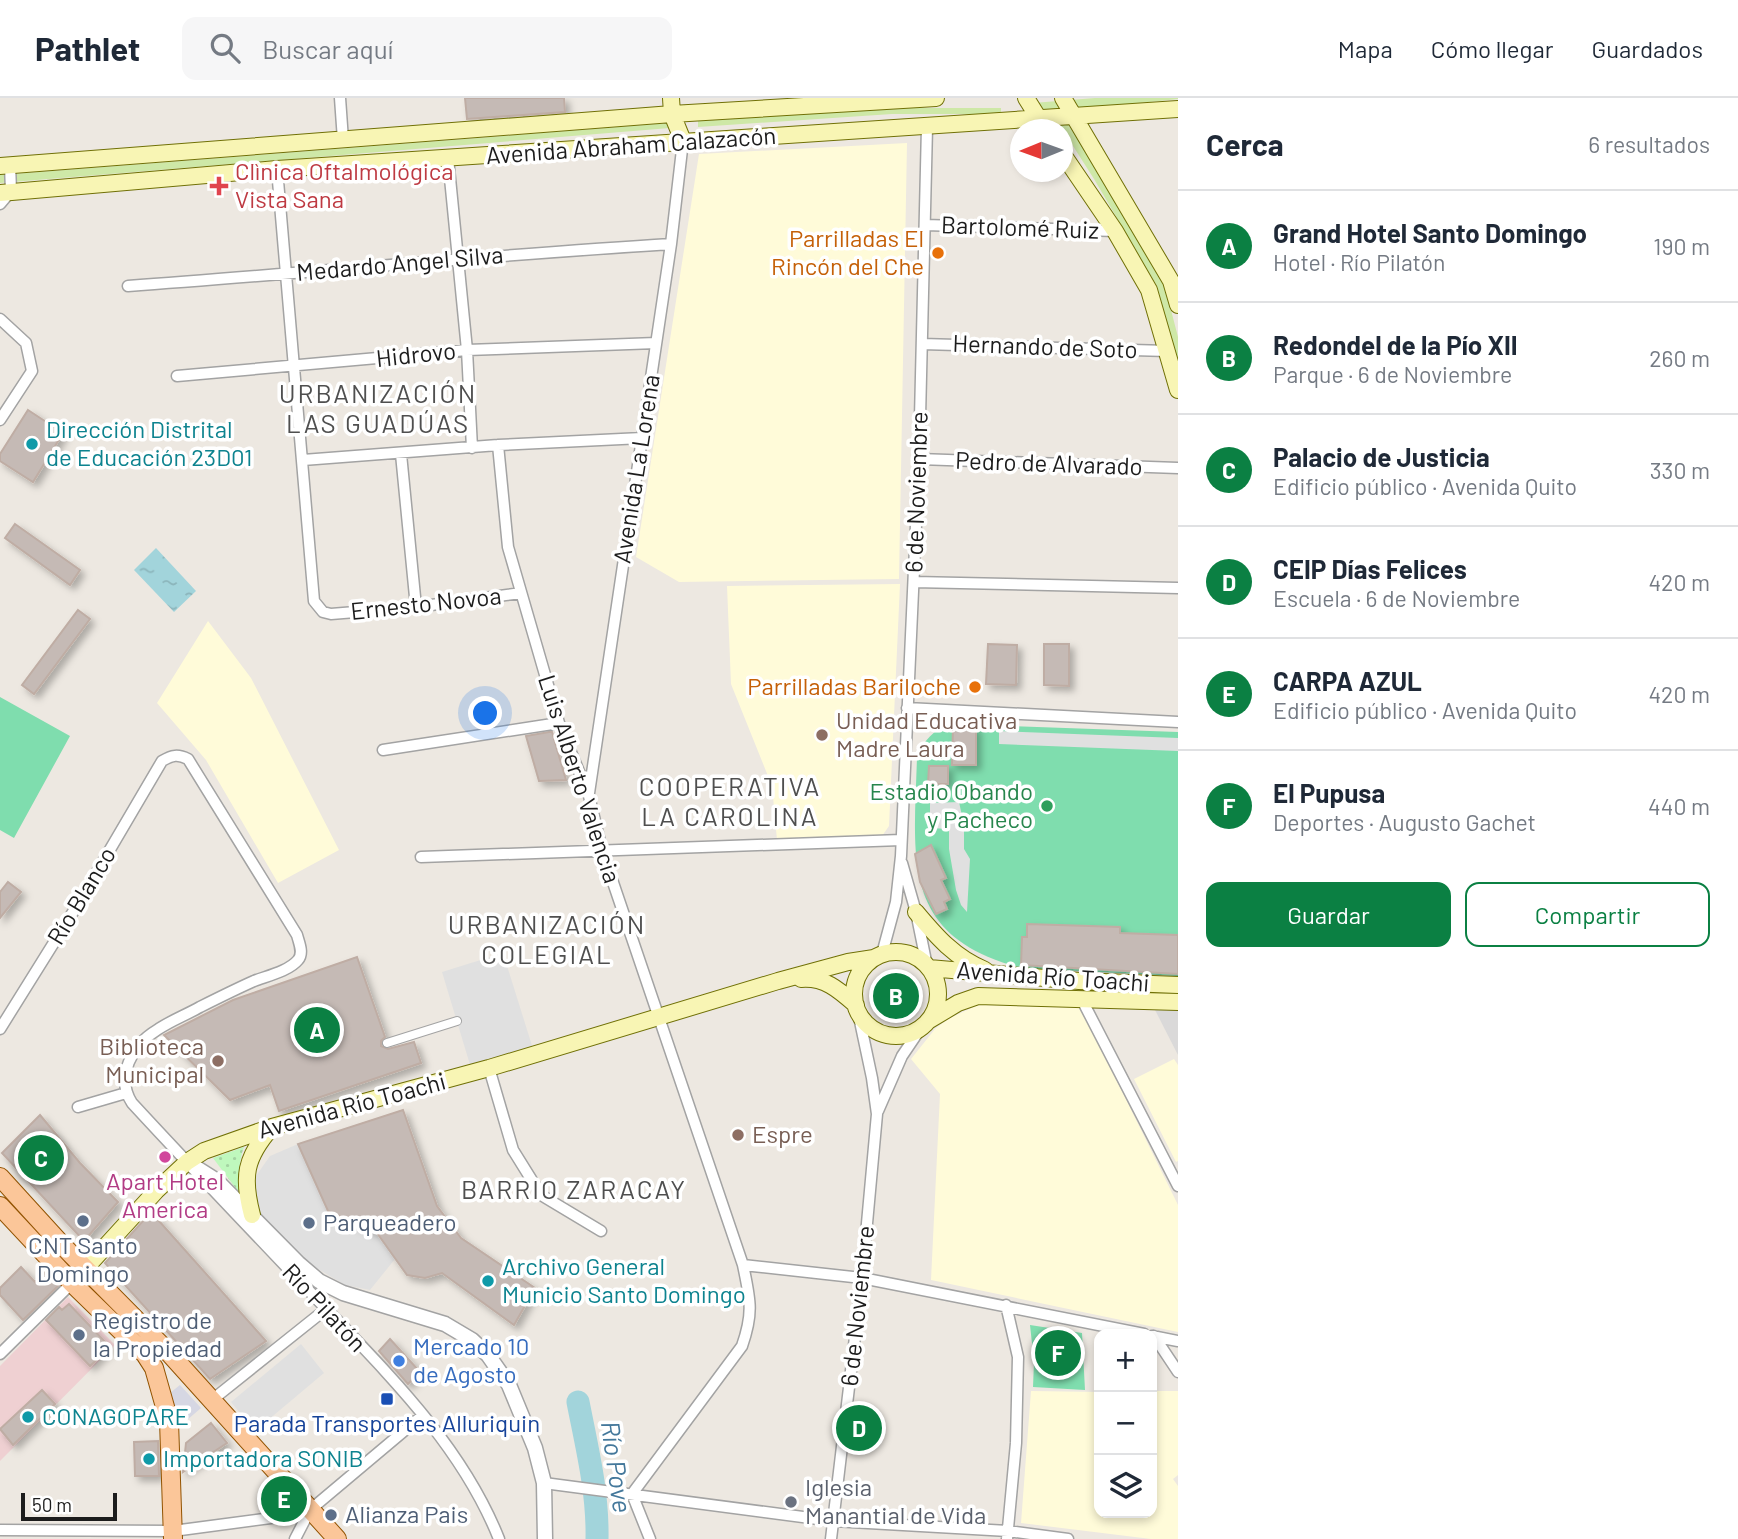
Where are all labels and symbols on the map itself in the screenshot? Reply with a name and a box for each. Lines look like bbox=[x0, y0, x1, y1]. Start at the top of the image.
north arrow bbox=[1010, 119, 1073, 182]
street label: Avenida Abraham Calazacón bbox=[485, 120, 777, 169]
place label: Clìnica Oftalmológica Vista Sana bbox=[235, 156, 454, 213]
marker: Clìnica Oftalmológica Vista Sana bbox=[209, 176, 229, 196]
street label: Bartolomé Ruiz bbox=[941, 209, 1099, 244]
place label: Parrilladas El Rincón del Che bbox=[771, 223, 924, 280]
street label: Medardo Angel Silva bbox=[295, 239, 504, 286]
marker: Parrilladas El Rincón del Che bbox=[930, 245, 946, 261]
street label: Hernando de Soto bbox=[952, 328, 1138, 363]
street label: Hidrovo bbox=[374, 335, 457, 372]
street label: Avenida La Lorena bbox=[606, 372, 665, 565]
district label: URBANIZACIÓN LAS GUADÚAS bbox=[279, 377, 477, 438]
street label: 6 de Noviembre bbox=[898, 411, 933, 573]
place label: Dirección Distrital de Educación 23D01 bbox=[46, 414, 252, 471]
marker: Dirección Distrital de Educación 23D01 bbox=[24, 436, 40, 452]
street label: Pedro de Alvarado bbox=[955, 445, 1143, 480]
street label: Ernesto Novoa bbox=[349, 580, 503, 625]
street label: Luis Alberto Valencia bbox=[533, 671, 628, 886]
place label: Parrilladas Bariloche bbox=[747, 671, 961, 700]
marker: Parrilladas Bariloche bbox=[967, 679, 983, 695]
your location bbox=[468, 696, 502, 730]
place label: Unidad Educativa Madre Laura bbox=[836, 705, 1017, 762]
marker: Unidad Educativa Madre Laura bbox=[814, 727, 830, 743]
district label: COOPERATIVA LA CAROLINA bbox=[639, 770, 821, 831]
place label: Estadio Obando y Pacheco bbox=[870, 776, 1033, 833]
marker: Estadio Obando y Pacheco bbox=[1039, 798, 1055, 814]
street label: Río Blanco bbox=[40, 841, 121, 949]
district label: URBANIZACIÓN COLEGIAL bbox=[448, 908, 646, 969]
street label: Avenida Río Toachi bbox=[956, 954, 1151, 997]
pin: B bbox=[873, 970, 919, 1022]
pin: A bbox=[294, 1004, 340, 1056]
place label: Biblioteca Municipal bbox=[99, 1031, 204, 1088]
marker: Biblioteca Municipal bbox=[210, 1053, 226, 1069]
street label: Avenida Río Toachi bbox=[254, 1066, 449, 1144]
place label: Espre bbox=[752, 1119, 813, 1148]
marker: Espre bbox=[730, 1127, 746, 1143]
pin: C bbox=[18, 1132, 64, 1184]
marker: Apart Hotel America bbox=[157, 1149, 173, 1165]
place label: Apart Hotel America bbox=[106, 1166, 224, 1223]
district label: BARRIO ZARACAY bbox=[461, 1173, 687, 1204]
place label: Parqueadero bbox=[323, 1207, 457, 1236]
marker: CNT Santo Domingo bbox=[75, 1213, 91, 1229]
marker: Parqueadero bbox=[301, 1215, 317, 1231]
street label: 6 de Noviembre bbox=[834, 1224, 879, 1388]
place label: CNT Santo Domingo bbox=[28, 1230, 138, 1287]
place label: Archivo General Municio Santo Domingo bbox=[502, 1251, 746, 1308]
street label: Río Pilatón bbox=[277, 1257, 373, 1357]
marker: Archivo General Municio Santo Domingo bbox=[480, 1273, 496, 1289]
place label: Registro de la Propiedad bbox=[93, 1305, 222, 1362]
marker: Registro de la Propiedad bbox=[71, 1327, 87, 1343]
pin: F bbox=[1035, 1327, 1081, 1379]
place label: Mercado 10 de Agosto bbox=[413, 1331, 529, 1388]
marker: Mercado 10 de Agosto bbox=[391, 1353, 407, 1369]
marker: Parada Transportes Alluriquin bbox=[379, 1391, 395, 1407]
place label: CONAGOPARE bbox=[42, 1401, 189, 1430]
pin: D bbox=[836, 1402, 882, 1454]
place label: Parada Transportes Alluriquin bbox=[234, 1408, 540, 1437]
marker: CONAGOPARE bbox=[20, 1409, 36, 1425]
water label: Río Pove bbox=[596, 1419, 639, 1515]
place label: Importadora SONIB bbox=[163, 1443, 364, 1472]
marker: Importadora SONIB bbox=[141, 1451, 157, 1467]
place label: Iglesia Manantial de Vida bbox=[805, 1472, 986, 1529]
pin: E bbox=[261, 1473, 307, 1525]
scale bar bbox=[21, 1490, 117, 1522]
marker: Iglesia Manantial de Vida bbox=[783, 1494, 799, 1510]
place label: Alianza Pais bbox=[345, 1499, 468, 1528]
marker: Alianza Pais bbox=[323, 1507, 339, 1523]

